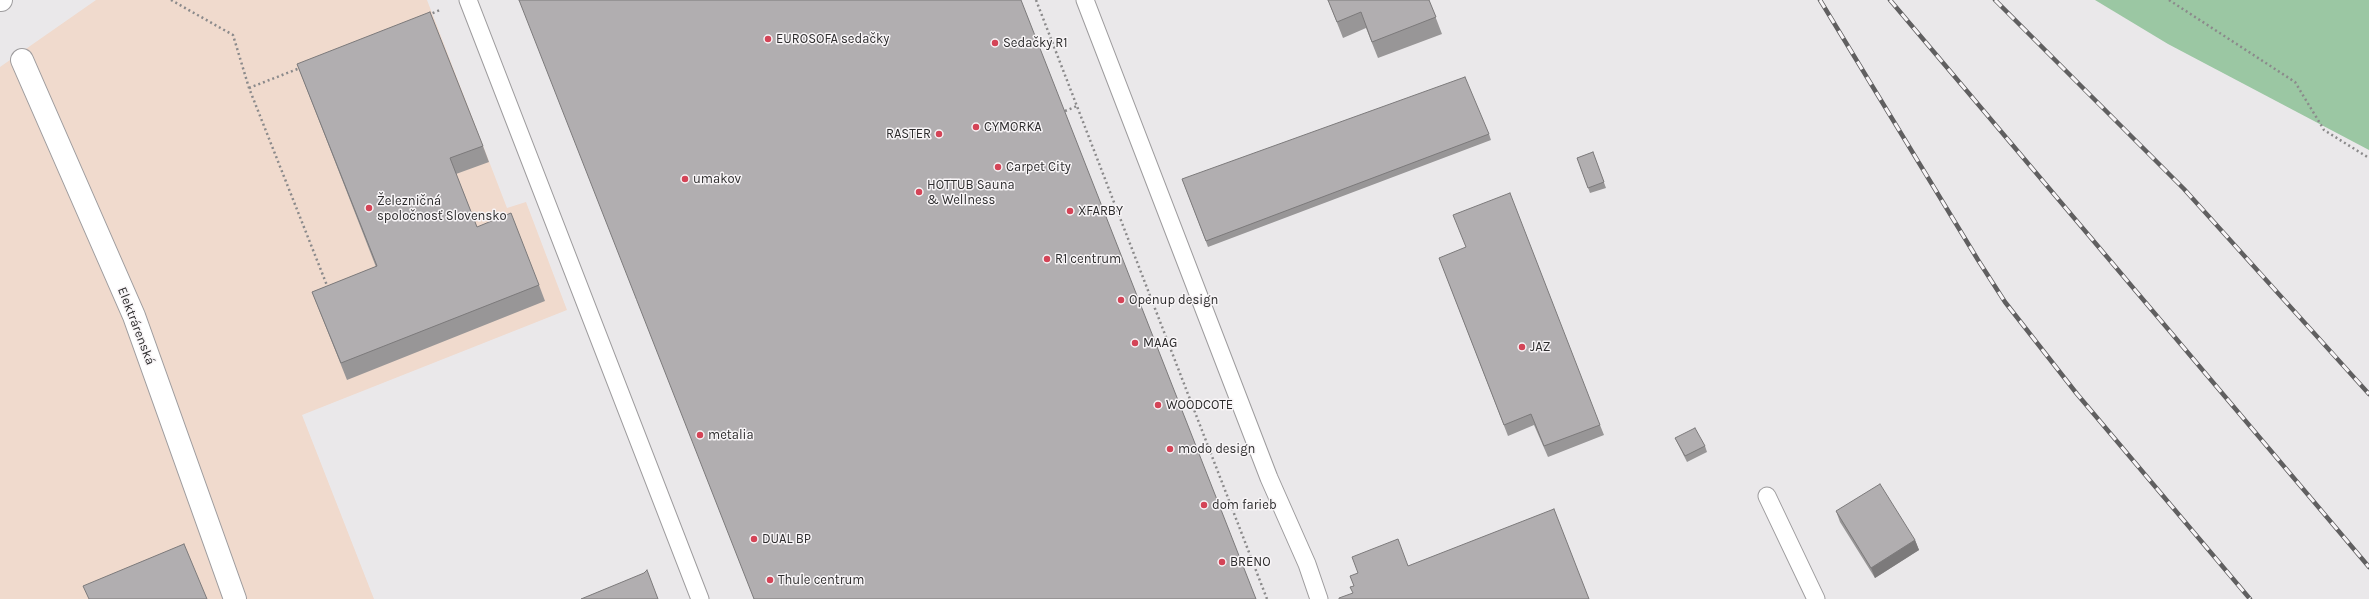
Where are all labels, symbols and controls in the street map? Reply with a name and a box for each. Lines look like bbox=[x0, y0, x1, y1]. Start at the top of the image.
place label: EUROSOFA sedačky bbox=[776, 31, 889, 47]
marker: EUROSOFA sedačky bbox=[763, 34, 773, 44]
place label: Sedačky R1 bbox=[1003, 35, 1068, 51]
marker: Sedačky R1 bbox=[990, 38, 1000, 48]
place label: CYMORKA bbox=[984, 119, 1042, 135]
marker: CYMORKA bbox=[971, 122, 981, 132]
place label: RASTER bbox=[886, 126, 931, 142]
marker: RASTER bbox=[934, 129, 944, 139]
place label: Carpet City bbox=[1006, 159, 1071, 175]
marker: Carpet City bbox=[993, 162, 1003, 172]
place label: umakov bbox=[693, 171, 741, 187]
marker: umakov bbox=[680, 174, 690, 184]
place label: HOTTUB Sauna & Wellness bbox=[927, 177, 1015, 208]
marker: HOTTUB Sauna & Wellness bbox=[914, 187, 924, 197]
place label: Železničná spoločnosť Slovensko bbox=[377, 193, 507, 224]
marker: Železničná spoločnosť Slovensko bbox=[364, 203, 374, 213]
place label: XFARBY bbox=[1078, 203, 1123, 219]
marker: XFARBY bbox=[1065, 206, 1075, 216]
place label: R1 centrum bbox=[1055, 251, 1121, 267]
marker: R1 centrum bbox=[1042, 254, 1052, 264]
street label: Elektrárenská bbox=[114, 285, 158, 367]
place label: Openup design bbox=[1129, 292, 1218, 308]
marker: Openup design bbox=[1116, 295, 1126, 305]
place label: MAAG bbox=[1143, 335, 1177, 351]
marker: MAAG bbox=[1130, 338, 1140, 348]
place label: JAZ bbox=[1530, 339, 1550, 355]
marker: JAZ bbox=[1517, 342, 1527, 352]
place label: WOODCOTE bbox=[1166, 397, 1233, 413]
marker: WOODCOTE bbox=[1153, 400, 1163, 410]
place label: metalia bbox=[708, 427, 754, 443]
marker: metalia bbox=[695, 430, 705, 440]
place label: modo design bbox=[1178, 441, 1255, 457]
marker: modo design bbox=[1165, 444, 1175, 454]
place label: dom farieb bbox=[1212, 497, 1277, 513]
marker: dom farieb bbox=[1199, 500, 1209, 510]
place label: DUAL BP bbox=[762, 531, 811, 547]
marker: DUAL BP bbox=[749, 534, 759, 544]
place label: BRENO bbox=[1230, 554, 1271, 570]
marker: BRENO bbox=[1217, 557, 1227, 567]
place label: Thule centrum bbox=[778, 572, 864, 588]
marker: Thule centrum bbox=[765, 575, 775, 585]

